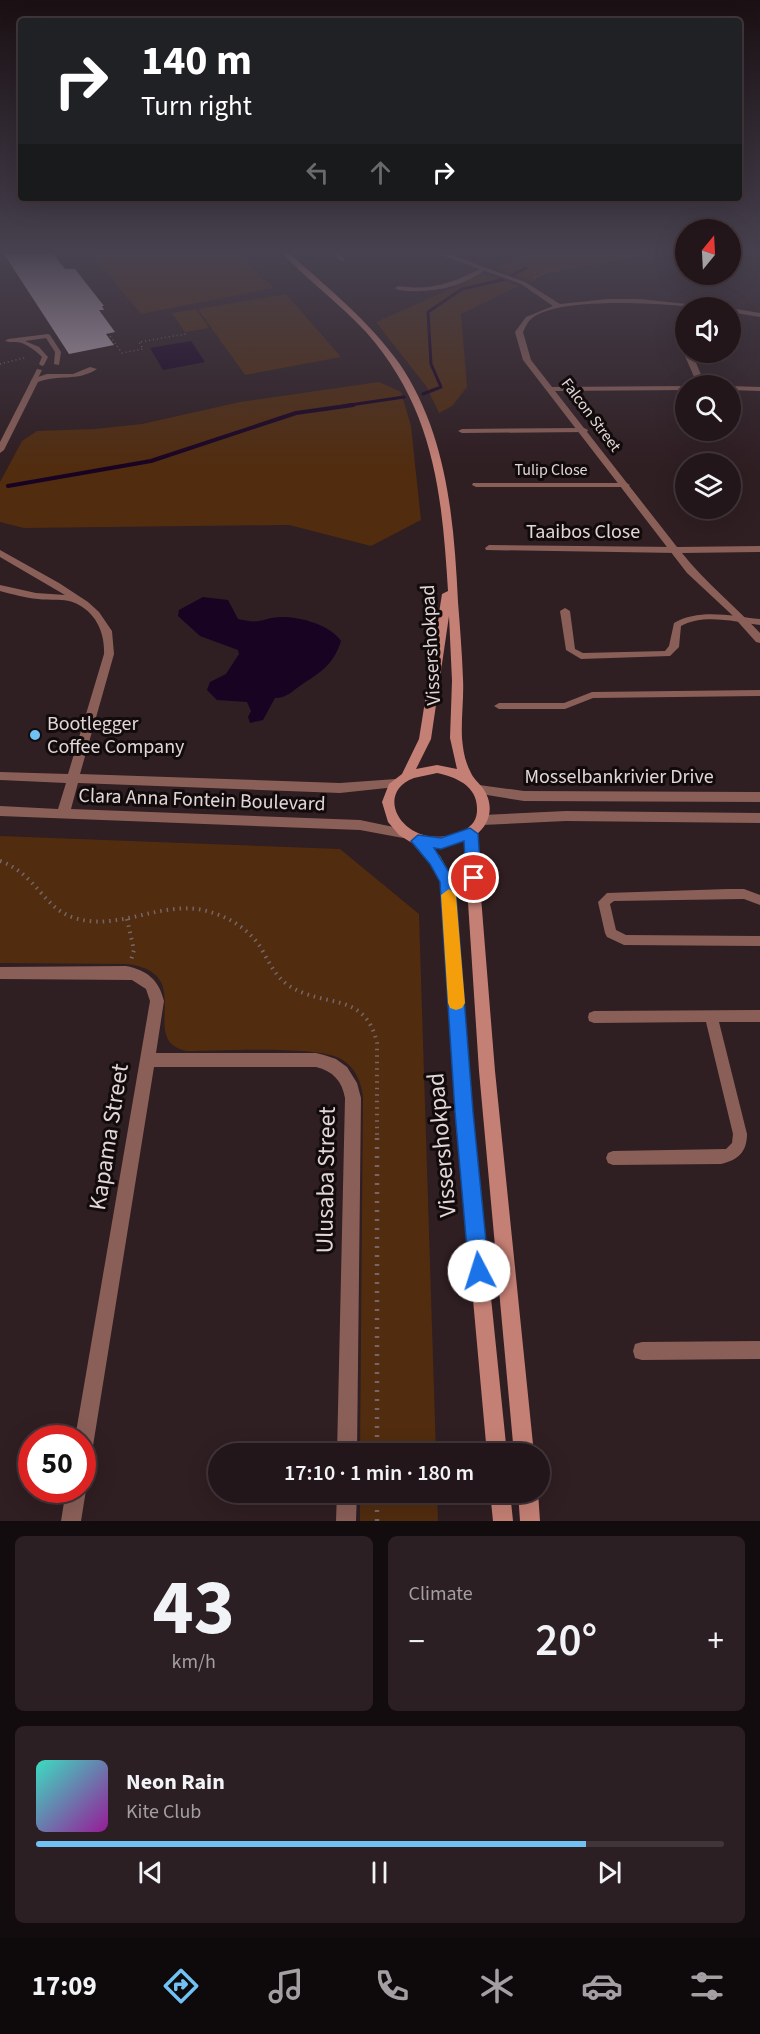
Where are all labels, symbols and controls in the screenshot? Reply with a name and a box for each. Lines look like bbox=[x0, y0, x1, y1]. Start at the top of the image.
text: 140 m bbox=[141, 31, 252, 91]
icon: right bbox=[42, 42, 120, 120]
text: Turn right bbox=[141, 87, 252, 126]
icon: left bbox=[301, 156, 334, 189]
icon: ahead bbox=[364, 156, 397, 189]
icon: right bbox=[427, 156, 460, 189]
north arrow bbox=[675, 219, 741, 285]
map controls bbox=[675, 219, 741, 519]
button: sound bbox=[675, 297, 741, 363]
street label: Falcon Street bbox=[556, 374, 626, 457]
button: search bbox=[675, 375, 741, 441]
button: layers bbox=[675, 453, 741, 519]
street label: Tulip Close bbox=[514, 459, 588, 481]
street label: Taaibos Close bbox=[526, 518, 640, 546]
street label: Vissershokpad bbox=[414, 584, 448, 706]
place label: Bootlegger Coffee Company bbox=[47, 710, 185, 761]
marker: Bootlegger Coffee Company bbox=[28, 728, 42, 742]
street label: Mosselbankrivier Drive bbox=[524, 763, 714, 791]
street label: Clara Anna Fontein Boulevard bbox=[78, 782, 326, 818]
pin bbox=[448, 852, 499, 903]
icon: arrive bbox=[457, 861, 490, 894]
street label: Kapama Street bbox=[80, 1061, 138, 1213]
street label: Vissershokpad bbox=[418, 1071, 466, 1219]
street label: Ulusaba Street bbox=[307, 1106, 345, 1254]
position arrow bbox=[447, 1239, 511, 1303]
speed limit sign: 50 bbox=[18, 1425, 96, 1503]
text: 17:10 · 1 min · 180 m bbox=[284, 1457, 474, 1489]
text: 43 bbox=[153, 1553, 235, 1664]
text: Climate bbox=[409, 1580, 473, 1608]
text: 20° bbox=[535, 1609, 597, 1673]
text: − bbox=[409, 1618, 425, 1665]
text: + bbox=[708, 1618, 724, 1665]
text: km/h bbox=[172, 1648, 216, 1676]
text: Neon Rain bbox=[126, 1766, 225, 1798]
text: Kite Club bbox=[126, 1798, 201, 1826]
icon: previous bbox=[134, 1856, 167, 1889]
icon: pause bbox=[363, 1856, 396, 1889]
icon: next bbox=[593, 1856, 626, 1889]
icon: directions bbox=[160, 1965, 202, 2007]
icon: music bbox=[265, 1965, 307, 2007]
icon: phone bbox=[371, 1965, 413, 2007]
icon: climate bbox=[476, 1965, 518, 2007]
icon: car bbox=[581, 1965, 623, 2007]
icon: filters bbox=[686, 1965, 728, 2007]
text: 17:09 bbox=[32, 1967, 97, 2006]

